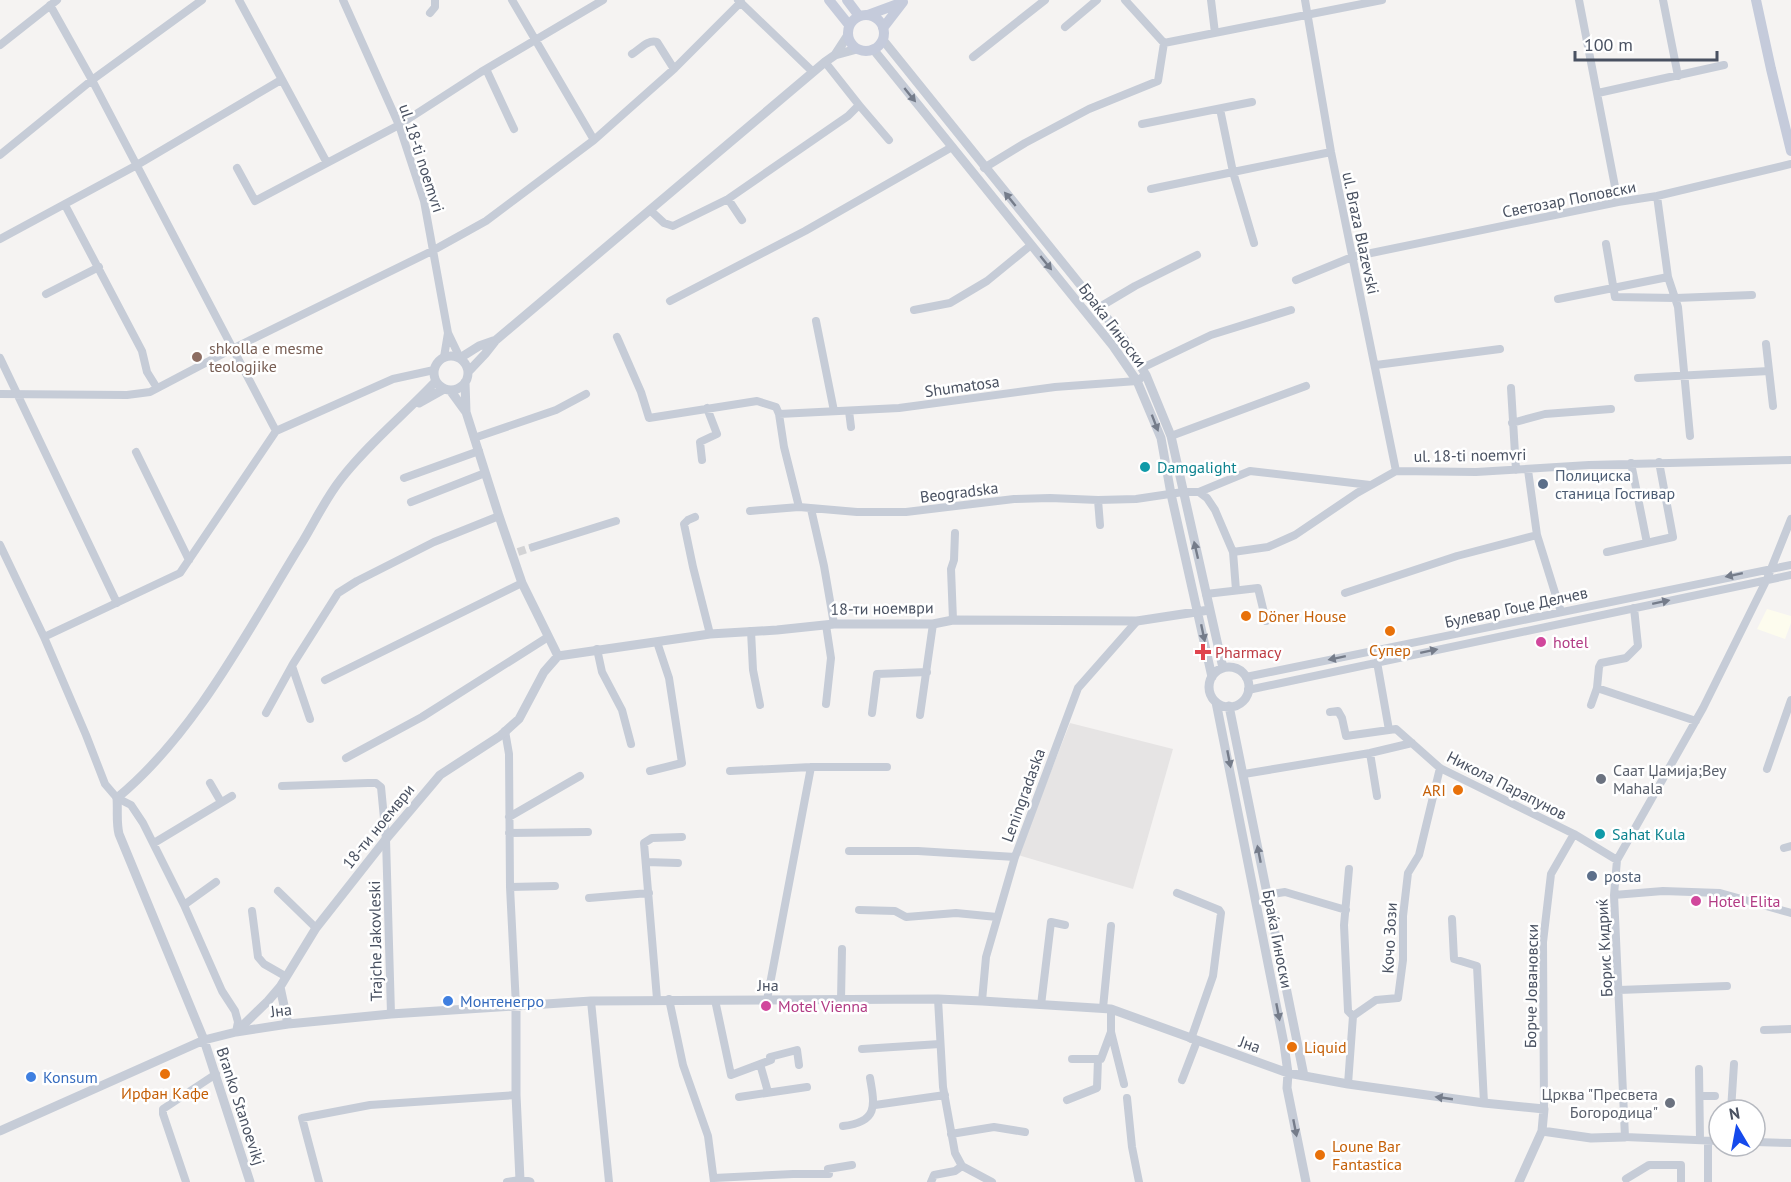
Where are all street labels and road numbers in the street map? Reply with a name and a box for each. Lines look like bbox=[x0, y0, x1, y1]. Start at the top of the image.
street label: ul. 18-ti noemvri bbox=[395, 101, 449, 215]
street label: ul. Braza Blazevski bbox=[1338, 170, 1384, 296]
street label: Светозар Поповски bbox=[1500, 176, 1638, 222]
street label: Браќа Гиноски bbox=[1075, 279, 1151, 371]
street label: Shumatosa bbox=[923, 371, 1001, 401]
street label: ul. 18-ti noemvri bbox=[1413, 444, 1527, 466]
street label: Beogradska bbox=[919, 477, 999, 507]
street label: Булевар Гоце Делчев bbox=[1443, 582, 1589, 632]
street label: 18-ти ноември bbox=[830, 597, 934, 619]
street label: Leningradaska bbox=[997, 745, 1049, 845]
street label: Никола Парапунов bbox=[1444, 746, 1570, 824]
street label: 18-ти ноември bbox=[338, 780, 418, 872]
street label: Trajche Jakovleski bbox=[364, 880, 386, 1002]
street label: Браќа Гиноски bbox=[1259, 888, 1297, 990]
street label: Борис Кидриќ bbox=[1591, 898, 1617, 998]
street label: Кочо Зози bbox=[1377, 902, 1401, 974]
street label: Борче Јовановски bbox=[1520, 924, 1542, 1048]
street label: Јна bbox=[756, 975, 779, 995]
street label: Јна bbox=[268, 999, 293, 1021]
street label: Јна bbox=[1236, 1031, 1263, 1057]
street label: Branko Stanoevikj bbox=[213, 1045, 269, 1167]

